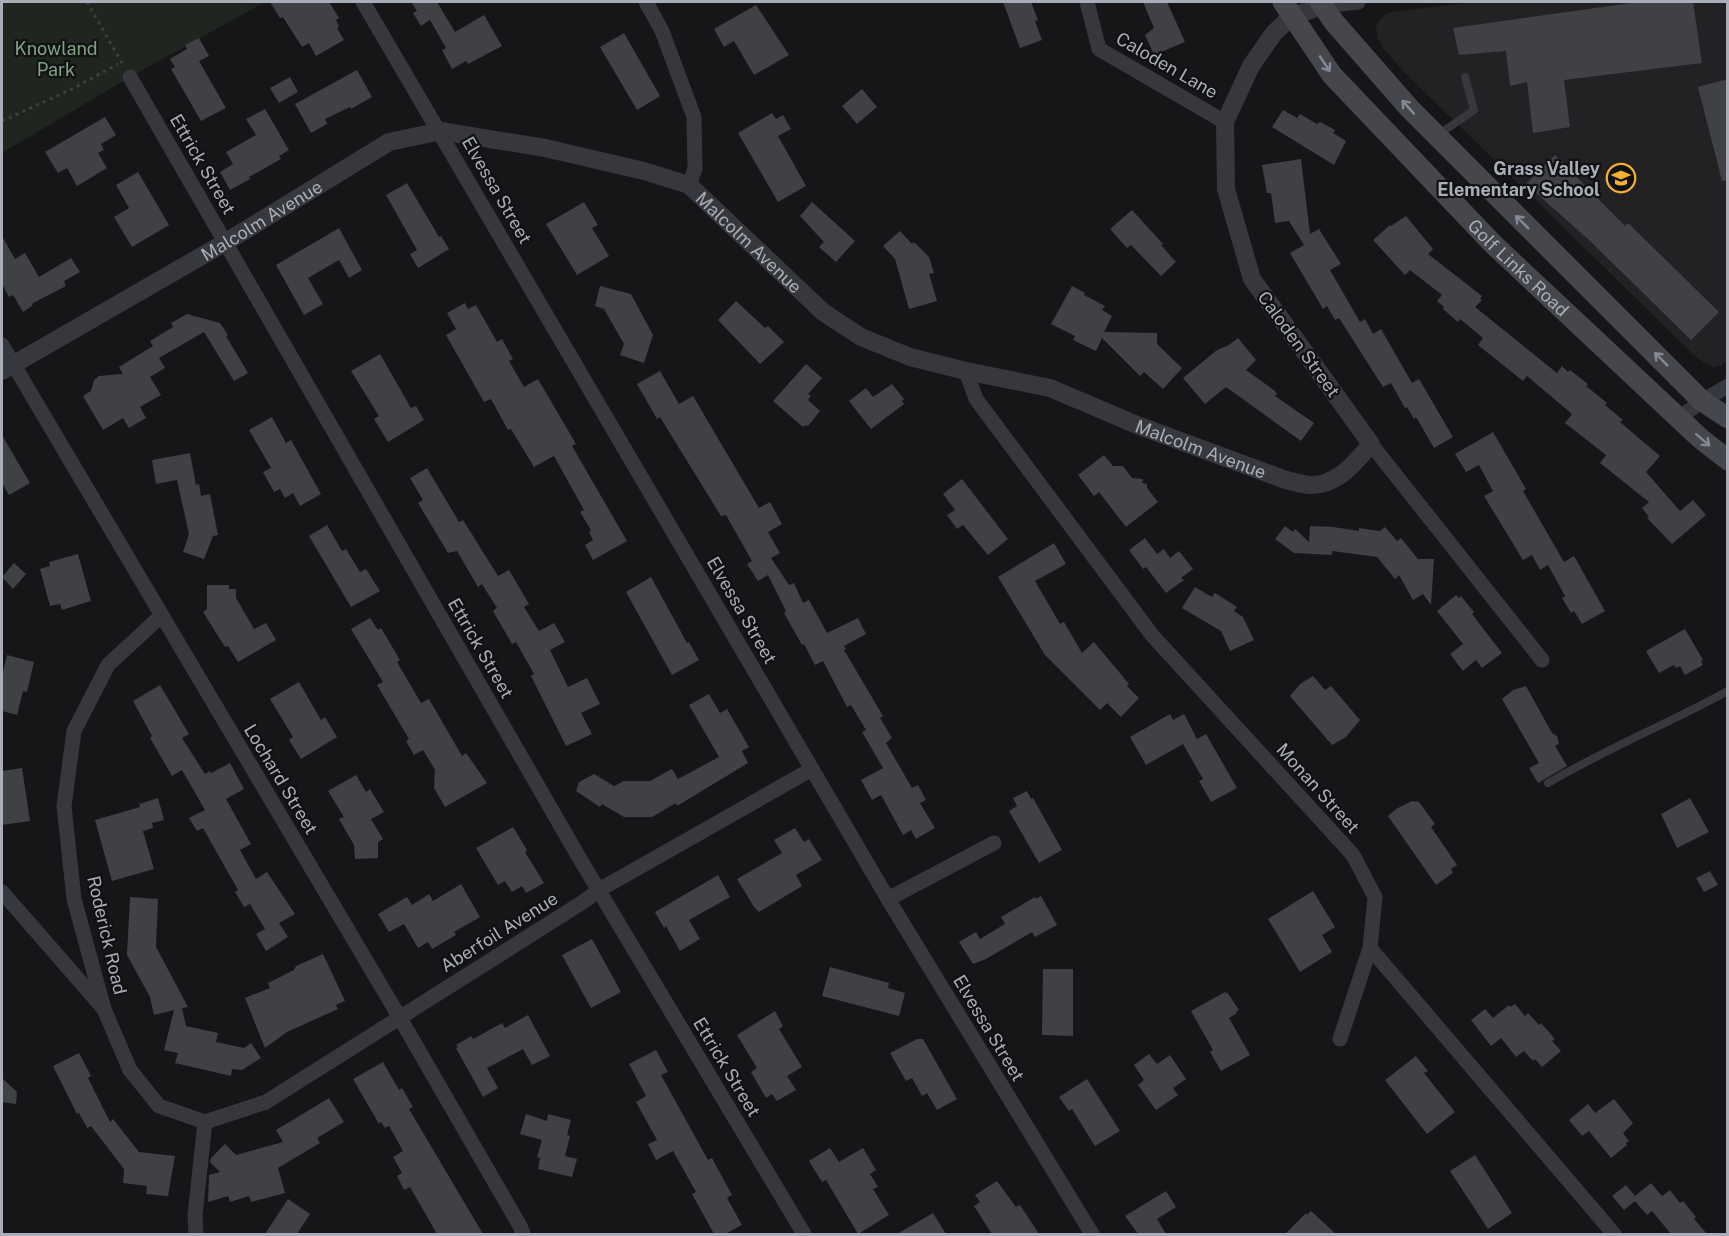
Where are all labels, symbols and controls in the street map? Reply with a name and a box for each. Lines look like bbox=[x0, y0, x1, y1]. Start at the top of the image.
street label: Caloden Lane bbox=[1112, 27, 1222, 103]
park label: Knowland Park bbox=[14, 38, 98, 80]
one-way arrow bbox=[1319, 56, 1331, 72]
one-way arrow bbox=[1401, 99, 1415, 114]
street label: Ettrick Street bbox=[166, 110, 240, 218]
street label: Elvessa Street bbox=[458, 133, 536, 247]
place label: Grass Valley Elementary School bbox=[1437, 158, 1600, 200]
school or university icon: Grass Valley Elementary School bbox=[1605, 162, 1637, 194]
street label: Malcolm Avenue bbox=[197, 175, 326, 265]
street label: Malcolm Avenue bbox=[692, 187, 807, 297]
street label: Golf Links Road bbox=[1464, 214, 1573, 320]
one-way arrow bbox=[1515, 214, 1530, 229]
street label: Caloden Street bbox=[1254, 287, 1344, 401]
one-way arrow bbox=[1653, 352, 1668, 367]
street label: Malcolm Avenue bbox=[1132, 415, 1269, 482]
one-way arrow bbox=[1695, 433, 1710, 447]
street label: Elvessa Street bbox=[703, 553, 781, 667]
street label: Ettrick Street bbox=[444, 594, 518, 702]
street label: Lochard Street bbox=[240, 720, 322, 838]
street label: Monan Street bbox=[1272, 739, 1364, 837]
street label: Roderick Road bbox=[83, 874, 131, 996]
street label: Aberfoil Avenue bbox=[436, 888, 562, 976]
street label: Elvessa Street bbox=[949, 971, 1029, 1085]
street label: Ettrick Street bbox=[689, 1014, 765, 1120]

